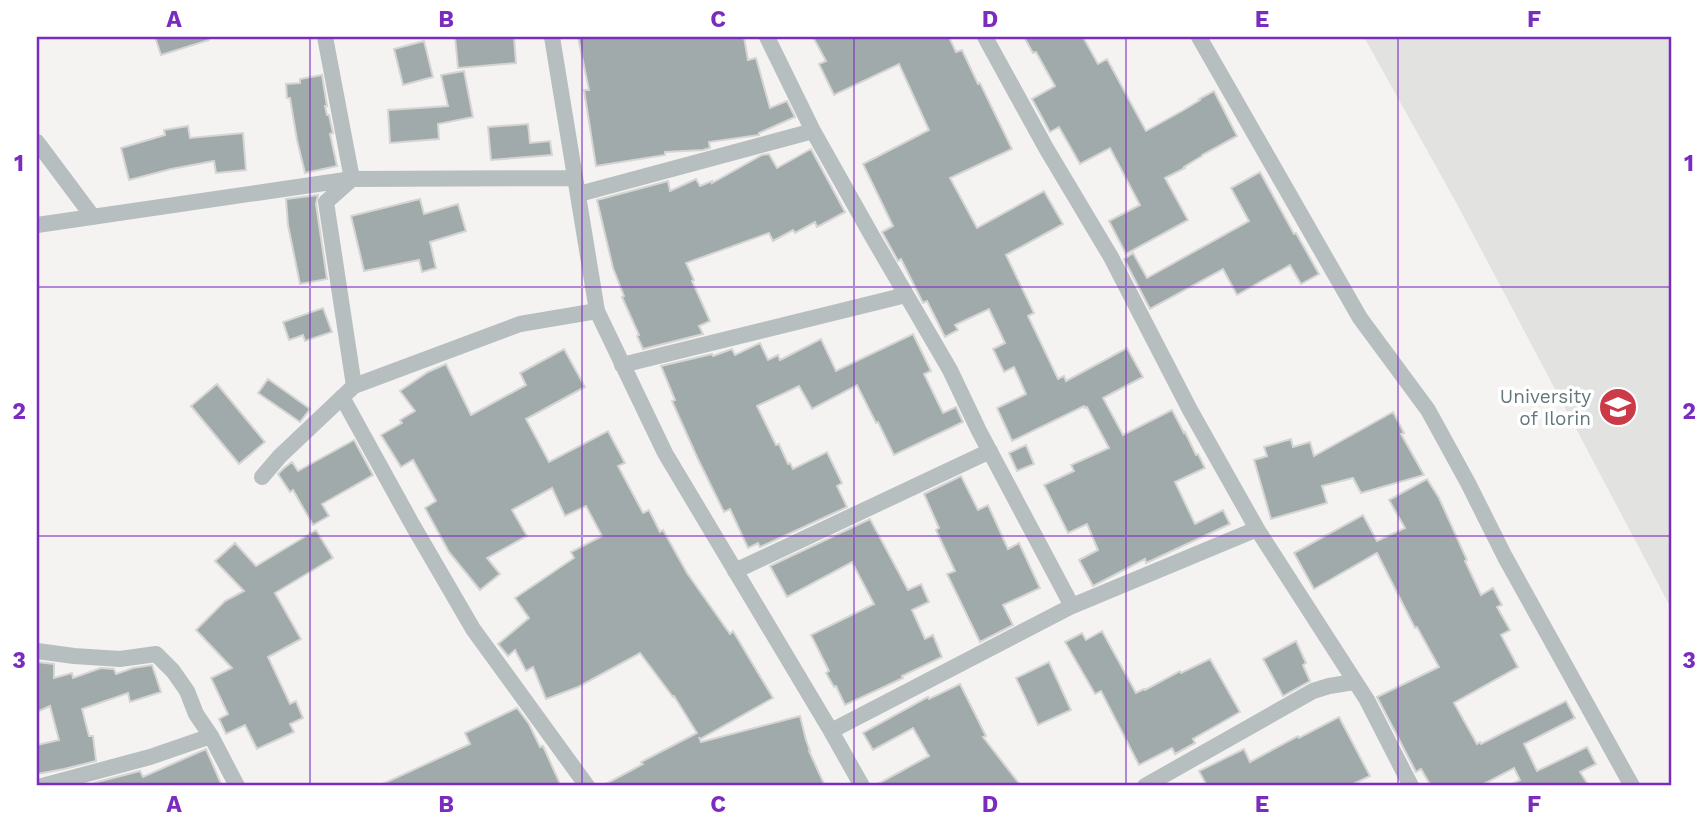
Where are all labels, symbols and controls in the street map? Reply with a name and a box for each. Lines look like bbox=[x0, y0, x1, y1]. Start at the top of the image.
text: A bbox=[166, 6, 182, 33]
text: B bbox=[438, 6, 454, 33]
text: C bbox=[710, 6, 726, 33]
text: D bbox=[982, 6, 998, 33]
text: E bbox=[1255, 6, 1269, 33]
text: F bbox=[1527, 6, 1541, 33]
text: 1 bbox=[14, 150, 24, 177]
text: 1 bbox=[1684, 150, 1694, 177]
place label: University of Ilorin bbox=[1500, 385, 1591, 430]
school or university icon: University of Ilorin bbox=[1597, 386, 1639, 428]
text: 2 bbox=[12, 398, 26, 425]
text: 2 bbox=[1682, 398, 1696, 425]
text: 3 bbox=[12, 647, 26, 674]
text: 3 bbox=[1682, 647, 1696, 674]
text: A bbox=[166, 791, 182, 818]
text: B bbox=[438, 791, 454, 818]
text: C bbox=[710, 791, 726, 818]
text: D bbox=[982, 791, 998, 818]
text: E bbox=[1255, 791, 1269, 818]
text: F bbox=[1527, 791, 1541, 818]

